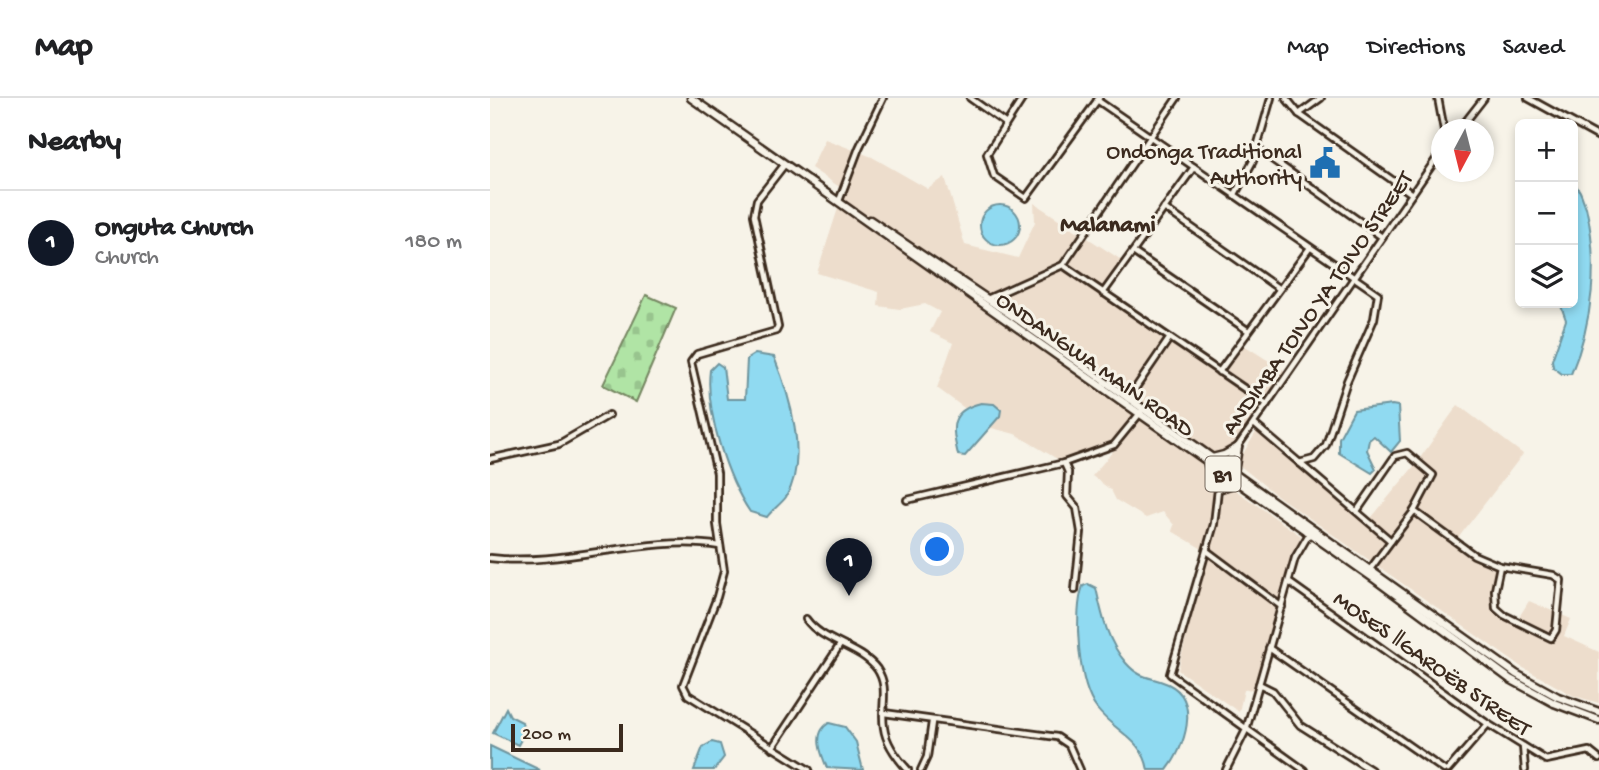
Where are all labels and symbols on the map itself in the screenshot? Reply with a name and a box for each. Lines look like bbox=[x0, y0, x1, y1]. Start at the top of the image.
north arrow bbox=[1431, 119, 1494, 182]
place label: Ondonga Traditional Authority bbox=[1106, 140, 1302, 193]
public building icon: Ondonga Traditional Authority bbox=[1308, 146, 1342, 180]
street label: ANDIMBA TOIVO YA TOIVO STREET bbox=[1217, 166, 1421, 441]
district label: Malanami bbox=[1060, 212, 1156, 241]
street label: ONDANGWA MAIN ROAD bbox=[990, 287, 1199, 445]
road number: B1 bbox=[1206, 456, 1240, 492]
your location bbox=[920, 532, 954, 566]
pin: 1 bbox=[826, 538, 872, 596]
street label: MOSES ǁGAROËB STREET bbox=[1327, 586, 1536, 744]
scale bar bbox=[511, 721, 623, 753]

